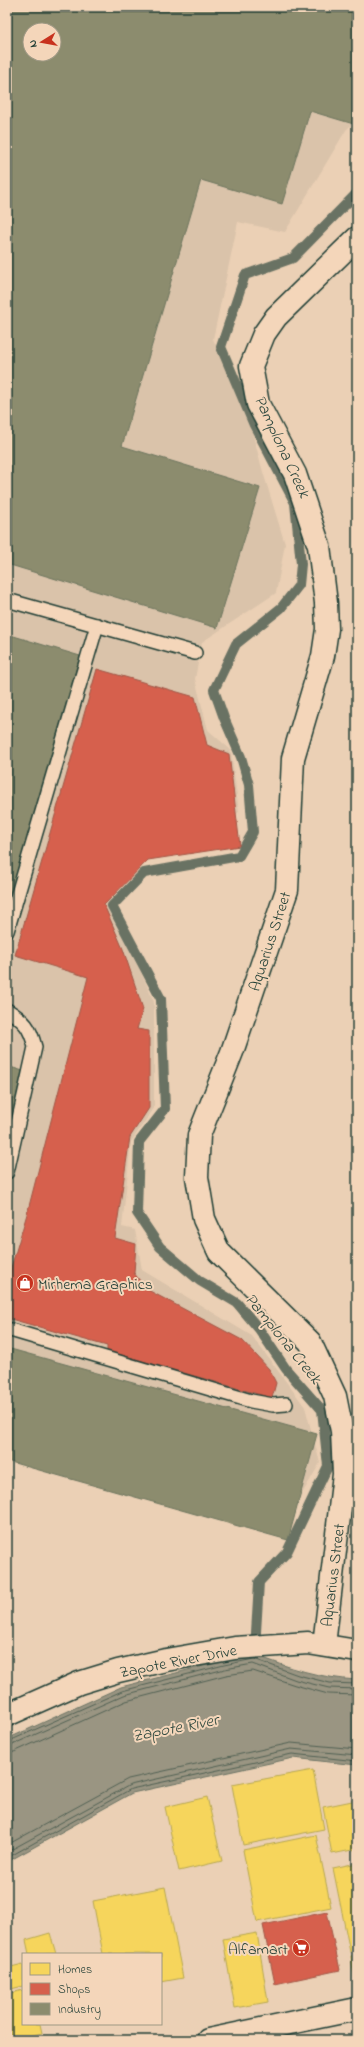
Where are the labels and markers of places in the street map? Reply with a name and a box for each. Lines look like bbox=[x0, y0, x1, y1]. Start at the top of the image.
shop icon: Mirhema Graphics bbox=[15, 1273, 35, 1293]
place label: Mirhema Graphics bbox=[38, 1273, 153, 1297]
place label: Alfamart bbox=[228, 1938, 289, 1962]
supermarket icon: Alfamart bbox=[291, 1938, 311, 1958]

